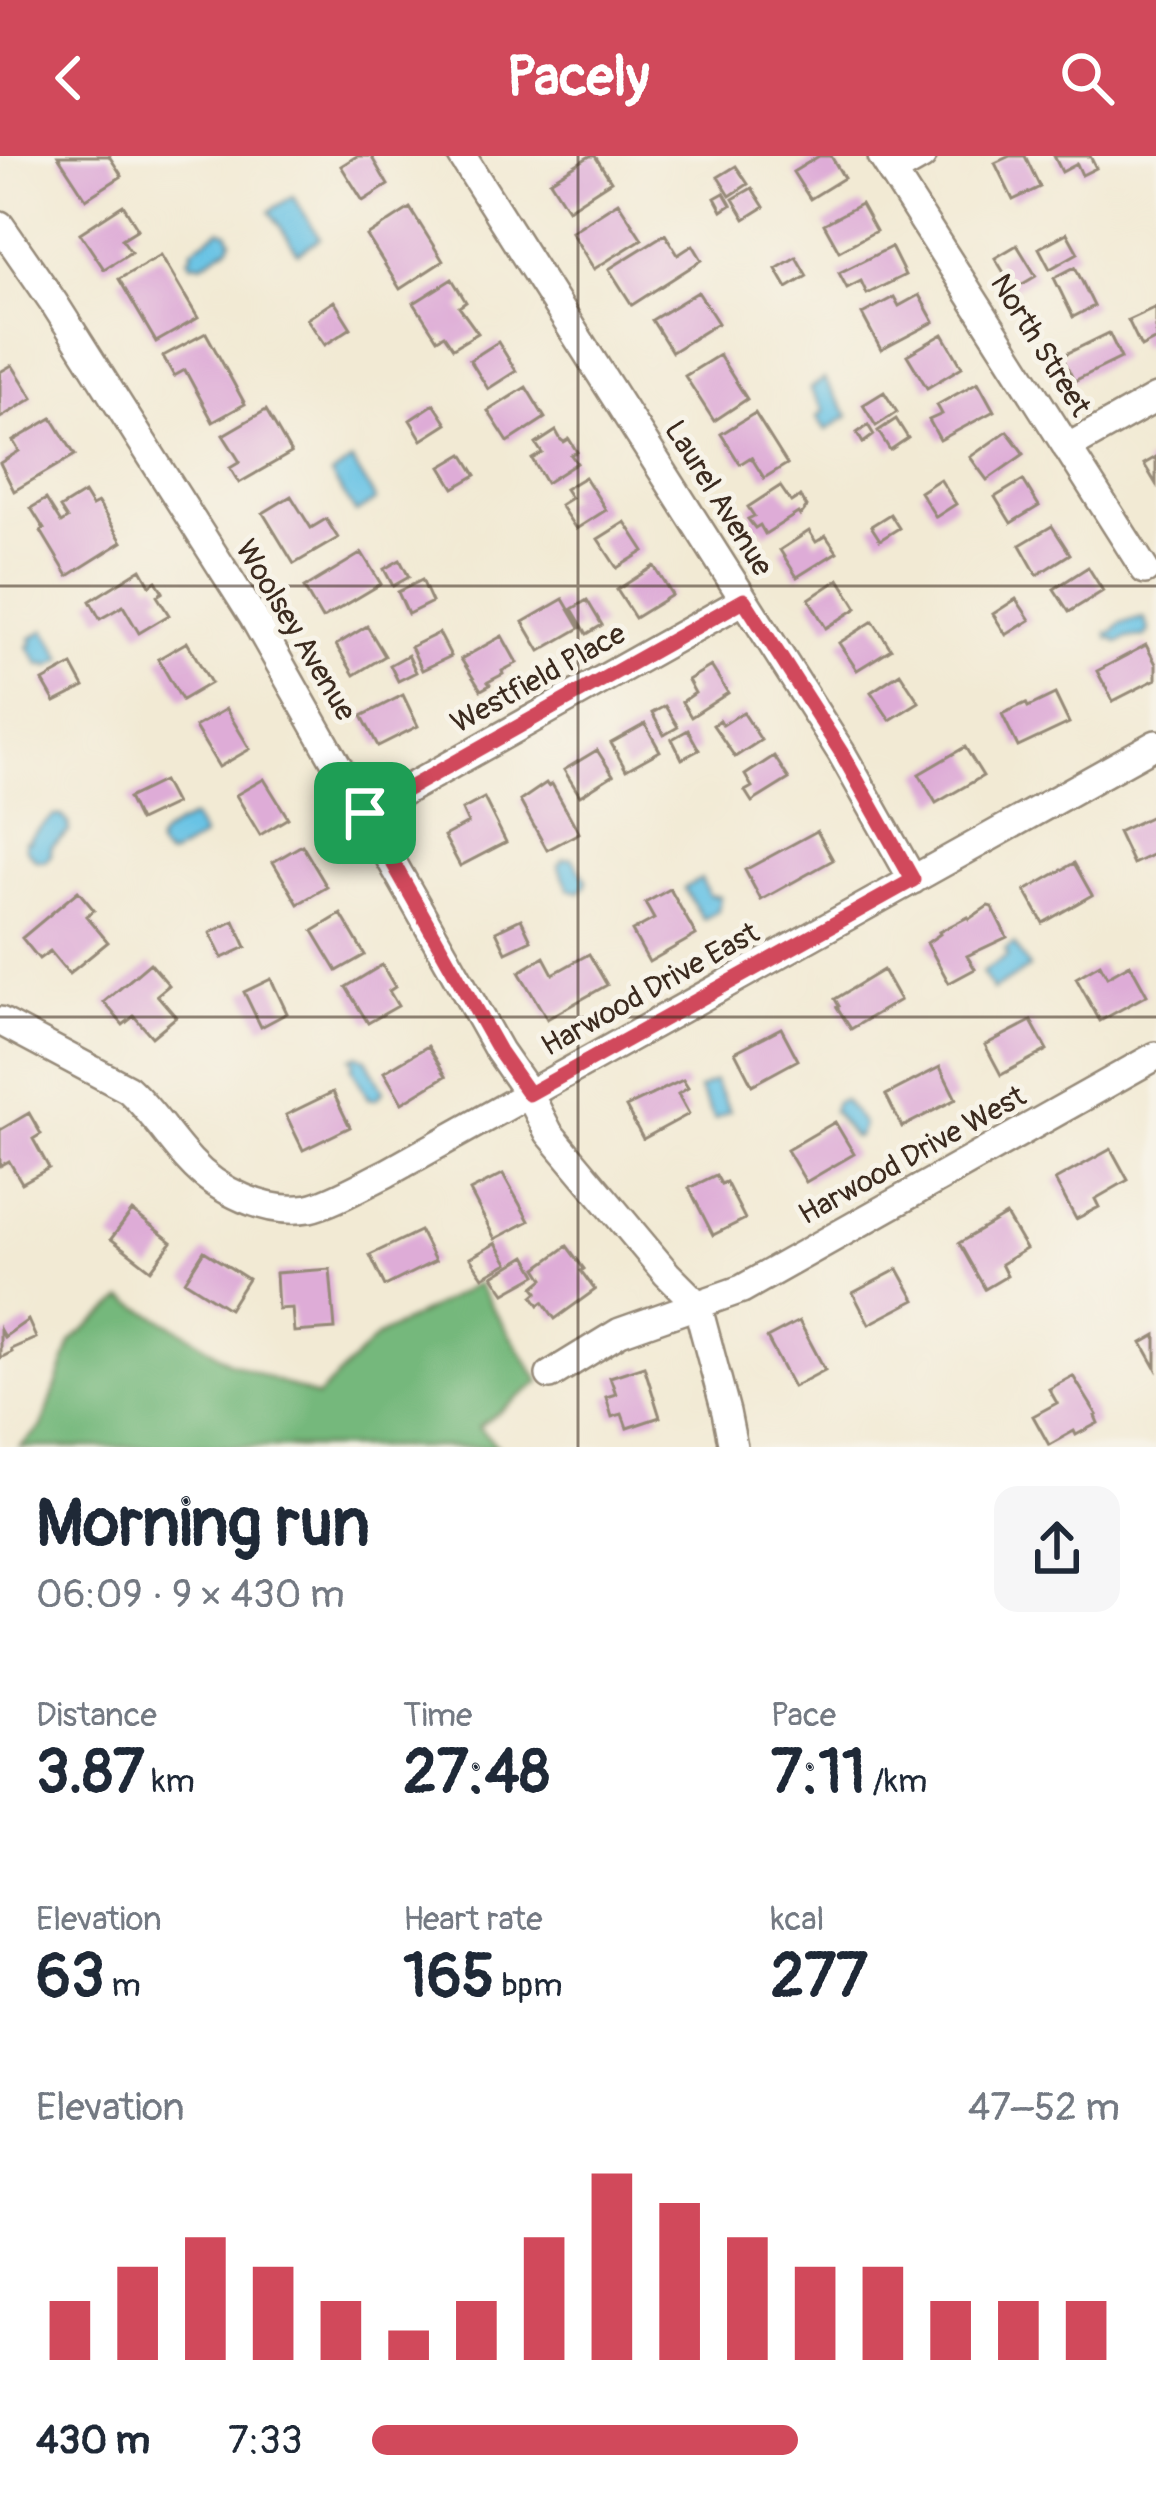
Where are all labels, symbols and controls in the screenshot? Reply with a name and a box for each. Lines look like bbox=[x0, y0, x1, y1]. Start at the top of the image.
text: Pacely bbox=[507, 44, 649, 112]
icon: back bbox=[36, 45, 102, 111]
icon: search bbox=[1054, 45, 1120, 111]
street label: North Street bbox=[982, 267, 1099, 424]
street label: Laurel Avenue bbox=[656, 414, 781, 583]
street label: Woolsey Avenue bbox=[227, 533, 364, 728]
street label: Westfield Place bbox=[444, 615, 632, 742]
pin bbox=[314, 762, 416, 864]
icon: arrive bbox=[332, 780, 398, 846]
street label: Harwood Drive East bbox=[535, 914, 766, 1065]
street label: Harwood Drive West bbox=[792, 1077, 1033, 1233]
text: Morning run bbox=[36, 1483, 370, 1566]
button: share bbox=[994, 1486, 1120, 1612]
text: 06:09 · 9 × 430 m bbox=[36, 1570, 345, 1619]
text: Distance bbox=[36, 1695, 157, 1736]
text: Time bbox=[403, 1695, 472, 1736]
text: Pace bbox=[771, 1695, 836, 1736]
text: 3.87 bbox=[36, 1736, 145, 1811]
text: 27:48 bbox=[403, 1736, 550, 1811]
text: 7:11 bbox=[771, 1736, 865, 1811]
text: km bbox=[145, 1761, 195, 1802]
text: /km bbox=[865, 1761, 927, 1802]
text: Elevation bbox=[36, 1899, 162, 1940]
text: Heart rate bbox=[403, 1899, 542, 1940]
text: kcal bbox=[771, 1899, 824, 1940]
text: 63 bbox=[36, 1940, 104, 2015]
text: 165 bbox=[403, 1940, 494, 2015]
text: 277 bbox=[771, 1940, 868, 2015]
text: m bbox=[104, 1965, 141, 2006]
text: bpm bbox=[494, 1965, 562, 2006]
text: Elevation bbox=[36, 2083, 185, 2132]
text: 47–52 m bbox=[968, 2083, 1120, 2132]
text: 430 m bbox=[36, 2416, 150, 2465]
text: 7:33 bbox=[228, 2416, 303, 2465]

